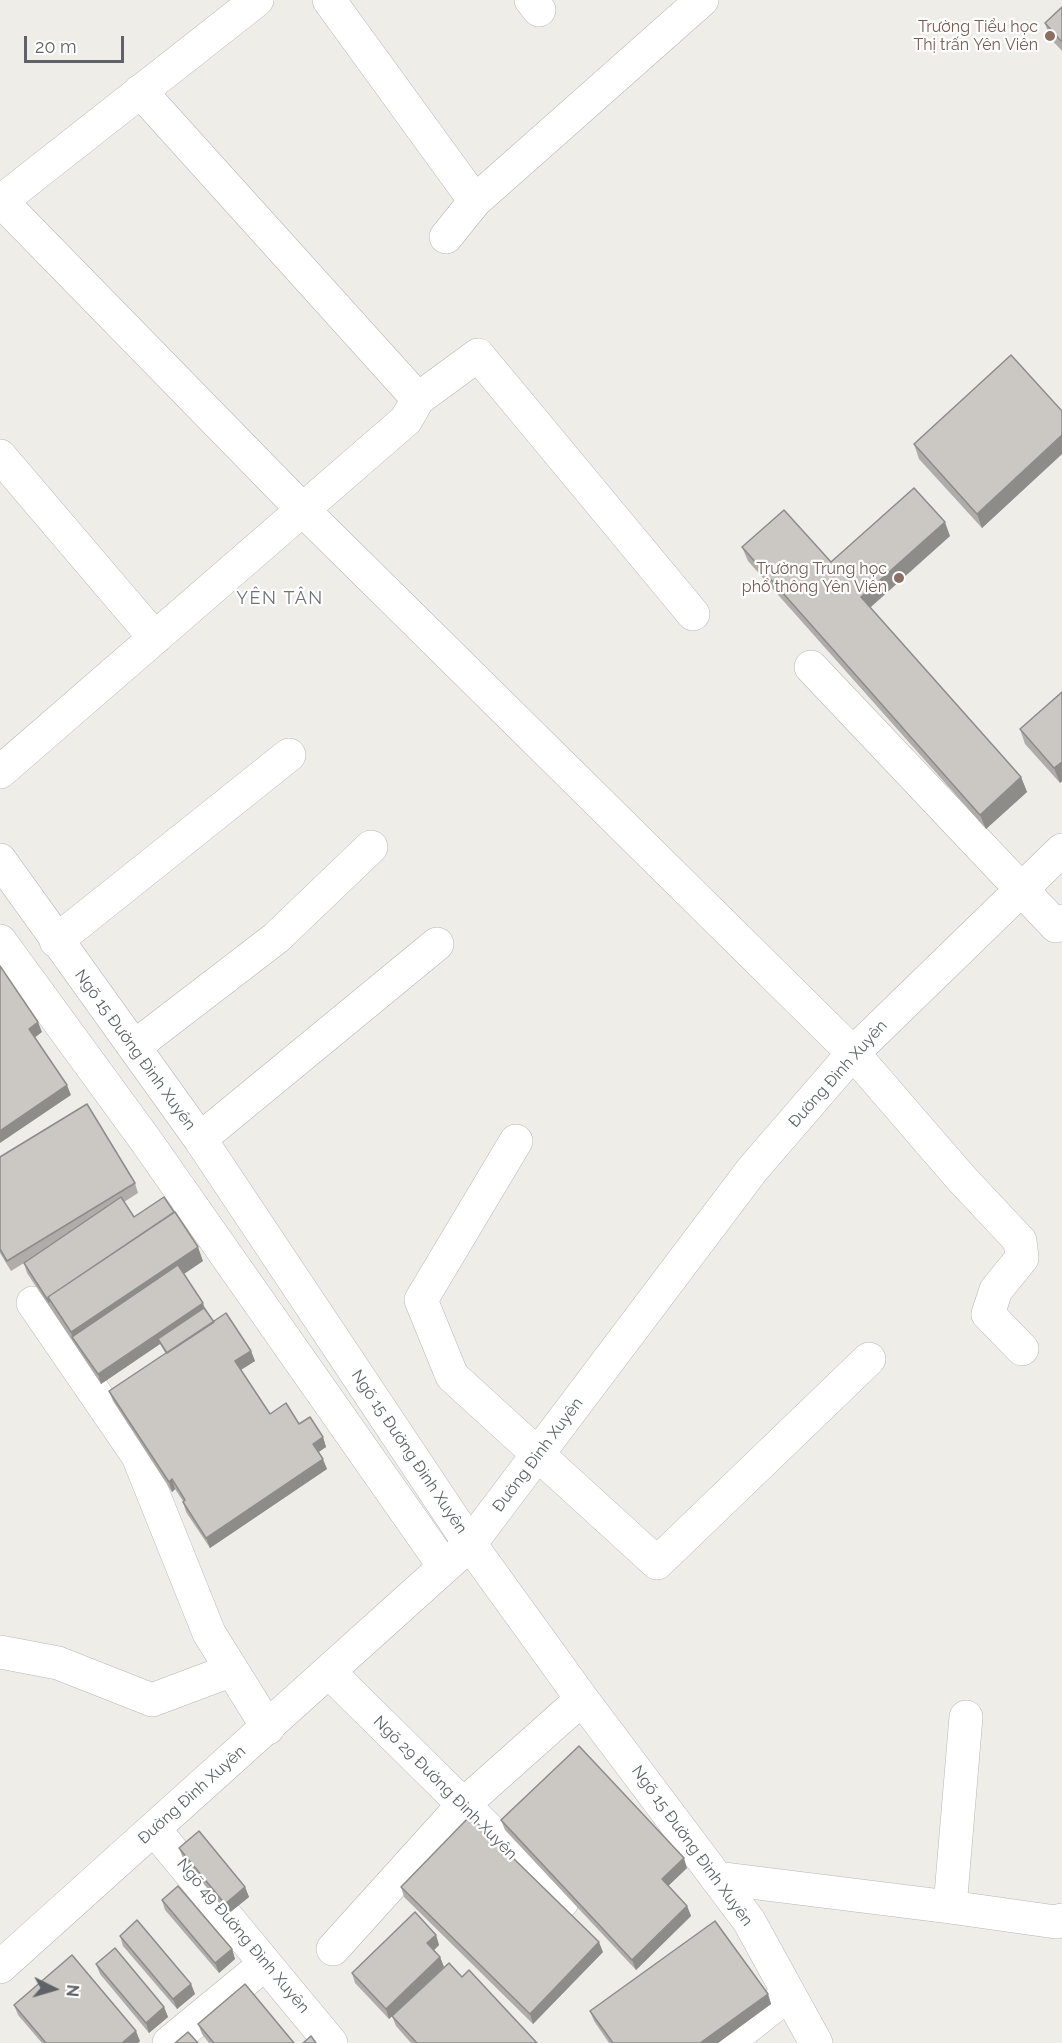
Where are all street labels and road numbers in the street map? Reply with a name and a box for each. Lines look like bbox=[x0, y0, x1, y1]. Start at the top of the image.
street label: Ngõ 15 Đường Đình Xuyên bbox=[70, 966, 200, 1134]
street label: Đường Đình Xuyên bbox=[785, 1016, 891, 1132]
street label: Ngõ 15 Đường Đình Xuyên bbox=[347, 1366, 471, 1538]
street label: Đường Đình Xuyên bbox=[489, 1394, 587, 1516]
street label: Ngõ 29 Đường Đình Xuyên bbox=[369, 1712, 521, 1864]
street label: Đường Đình Xuyên bbox=[134, 1742, 250, 1848]
street label: Ngõ 15 Đường Đình Xuyên bbox=[627, 1762, 757, 1930]
street label: Ngõ 49 Đường Đình Xuyên bbox=[173, 1855, 313, 2017]

